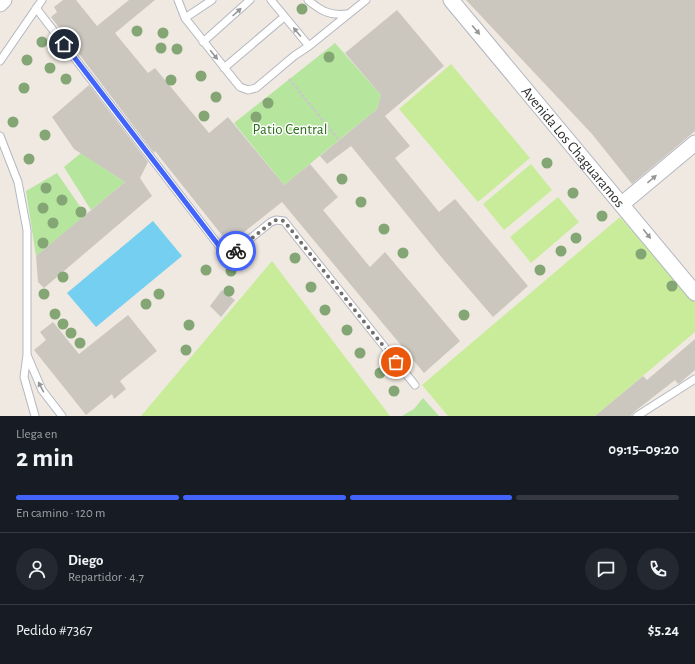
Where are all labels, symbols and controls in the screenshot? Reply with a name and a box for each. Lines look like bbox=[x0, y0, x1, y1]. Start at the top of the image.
one-way arrow bbox=[232, 7, 243, 16]
one-way arrow bbox=[471, 25, 480, 35]
one-way arrow bbox=[292, 26, 301, 37]
pin bbox=[47, 27, 81, 61]
icon: home bbox=[53, 33, 75, 55]
one-way arrow bbox=[210, 50, 219, 61]
street label: Avenida Los Chaguaramos bbox=[518, 84, 627, 210]
park label: Patio Central bbox=[253, 122, 327, 137]
one-way arrow bbox=[647, 175, 657, 184]
one-way arrow bbox=[642, 229, 651, 240]
courier bbox=[216, 231, 256, 271]
icon: bike bbox=[225, 240, 247, 262]
pin bbox=[379, 345, 413, 379]
icon: bag bbox=[385, 351, 407, 373]
one-way arrow bbox=[38, 381, 45, 393]
text: Llega en bbox=[16, 428, 58, 441]
text: 09:15–09:20 bbox=[608, 442, 679, 457]
text: 2 min bbox=[16, 445, 74, 471]
text: En camino · 120 m bbox=[16, 507, 105, 520]
button: person bbox=[16, 548, 58, 590]
button: chat bbox=[585, 548, 627, 590]
button: phone bbox=[637, 548, 679, 590]
text: Diego bbox=[68, 553, 104, 568]
text: Repartidor · 4.7 bbox=[68, 571, 144, 584]
text: Pedido #7367 bbox=[16, 623, 93, 638]
text: $5.24 bbox=[648, 623, 679, 638]

